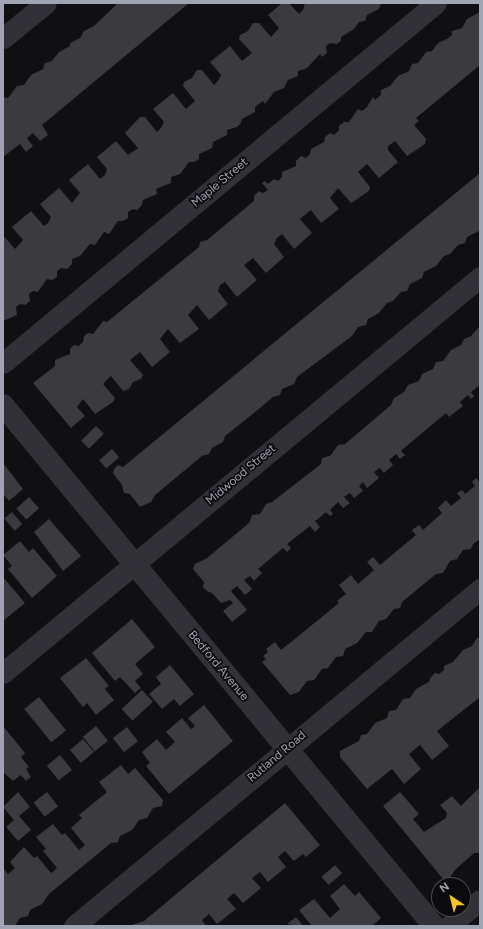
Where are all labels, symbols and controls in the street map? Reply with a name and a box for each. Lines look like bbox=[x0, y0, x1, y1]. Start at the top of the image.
street label: Maple Street bbox=[189, 155, 251, 211]
street label: Midwood Street bbox=[203, 442, 279, 508]
street label: Bedford Avenue bbox=[185, 628, 251, 704]
street label: Rutland Road bbox=[245, 728, 309, 786]
north arrow bbox=[431, 877, 471, 917]
text: N bbox=[437, 880, 452, 895]

